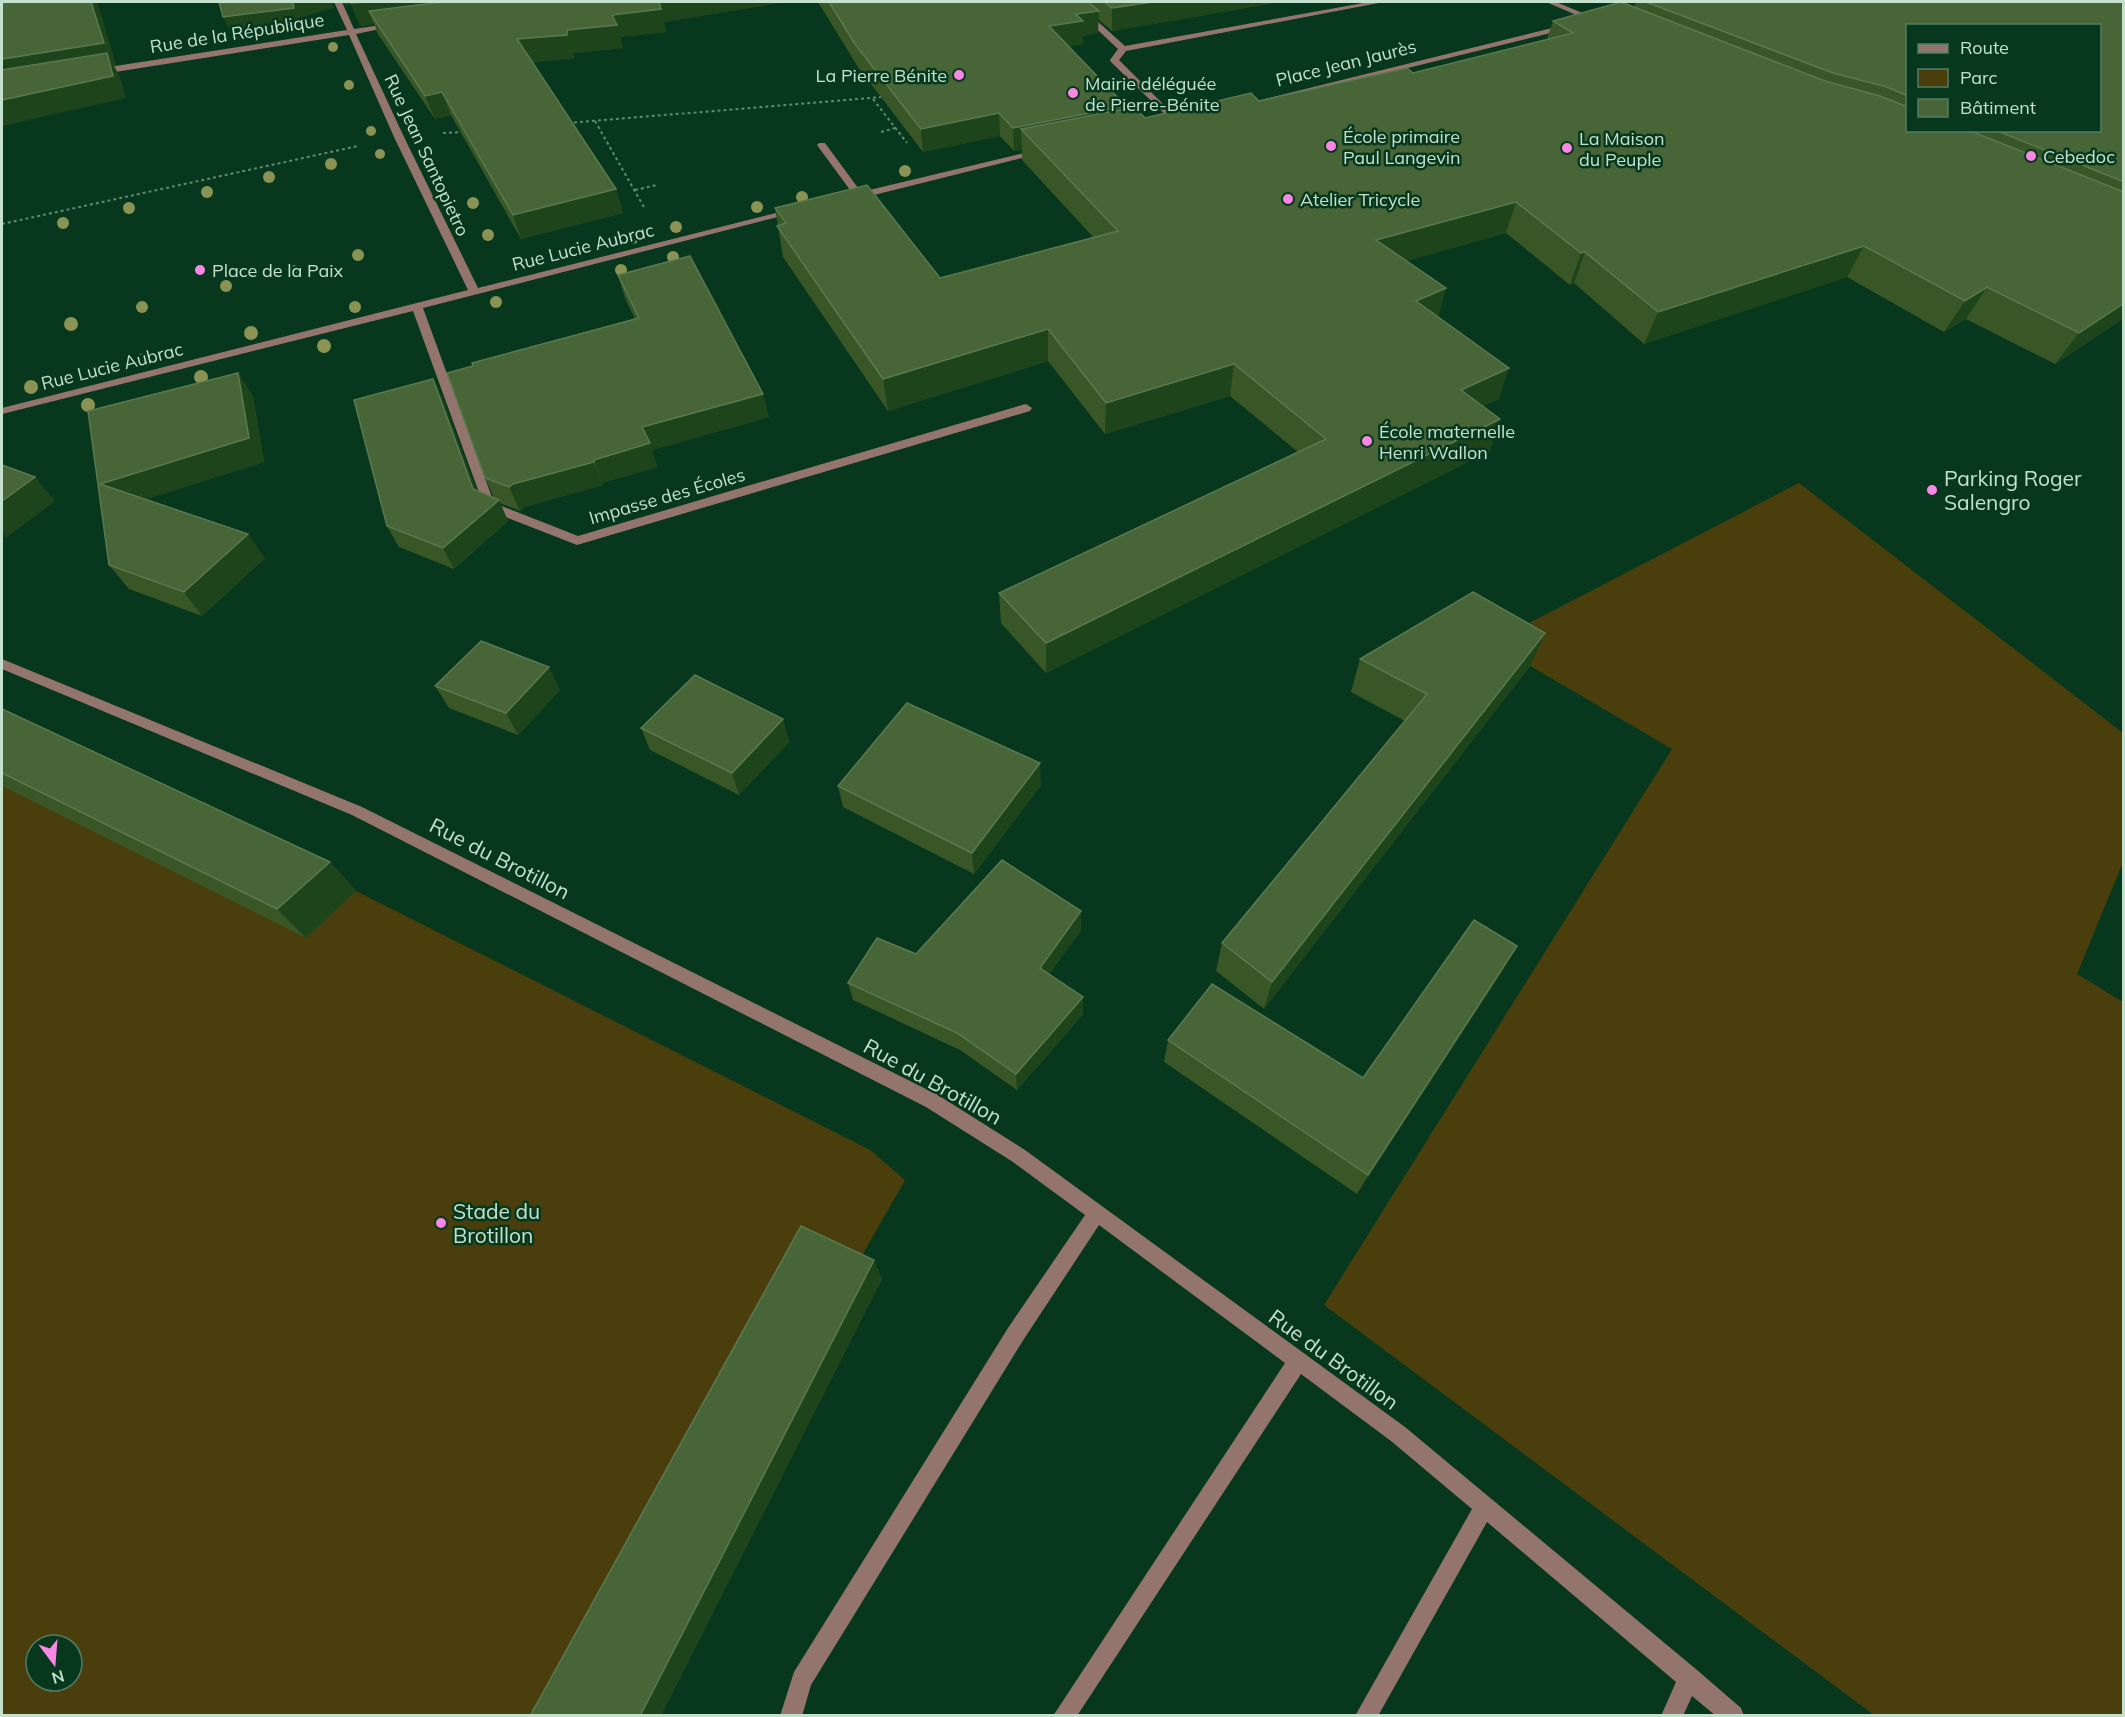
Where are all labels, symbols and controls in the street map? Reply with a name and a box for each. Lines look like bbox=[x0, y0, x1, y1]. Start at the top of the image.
street label: Rue de la République bbox=[148, 8, 326, 58]
legend bbox=[1906, 24, 2101, 132]
street label: Place Jean Jaurès bbox=[1273, 34, 1419, 92]
text: Route bbox=[1960, 36, 2009, 59]
place label: La Pierre Bénite bbox=[816, 64, 947, 87]
text: Parc bbox=[1960, 66, 1998, 89]
marker: La Pierre Bénite bbox=[952, 68, 966, 82]
street label: Rue Jean Santopietro bbox=[379, 70, 475, 240]
place label: Mairie déléguée de Pierre-Bénite bbox=[1085, 72, 1220, 116]
marker: Mairie déléguée de Pierre-Bénite bbox=[1066, 86, 1080, 100]
text: Bâtiment bbox=[1960, 96, 2036, 119]
place label: École primaire Paul Langevin bbox=[1343, 125, 1461, 169]
place label: La Maison du Peuple bbox=[1579, 127, 1665, 171]
marker: École primaire Paul Langevin bbox=[1324, 139, 1338, 153]
marker: La Maison du Peuple bbox=[1560, 141, 1574, 155]
place label: Cebedoc bbox=[2043, 145, 2115, 168]
marker: Cebedoc bbox=[2024, 149, 2038, 163]
place label: Atelier Tricycle bbox=[1300, 188, 1420, 211]
marker: Atelier Tricycle bbox=[1281, 192, 1295, 206]
street label: Rue Lucie Aubrac bbox=[510, 218, 657, 276]
place label: Place de la Paix bbox=[212, 259, 343, 282]
marker: Place de la Paix bbox=[193, 263, 207, 277]
street label: Rue Lucie Aubrac bbox=[39, 337, 186, 395]
place label: École maternelle Henri Wallon bbox=[1379, 420, 1515, 464]
marker: École maternelle Henri Wallon bbox=[1360, 434, 1374, 448]
street label: Impasse des Écoles bbox=[586, 463, 748, 529]
place label: Parking Roger Salengro bbox=[1944, 465, 2082, 515]
marker: Parking Roger Salengro bbox=[1925, 483, 1939, 497]
street label: Rue du Brotillon bbox=[425, 811, 575, 905]
street label: Rue du Brotillon bbox=[859, 1032, 1007, 1130]
place label: Stade du Brotillon bbox=[453, 1198, 540, 1248]
marker: Stade du Brotillon bbox=[434, 1216, 448, 1230]
street label: Rue du Brotillon bbox=[1264, 1303, 1404, 1415]
north arrow bbox=[24, 1633, 84, 1693]
text: N bbox=[50, 1666, 67, 1689]

